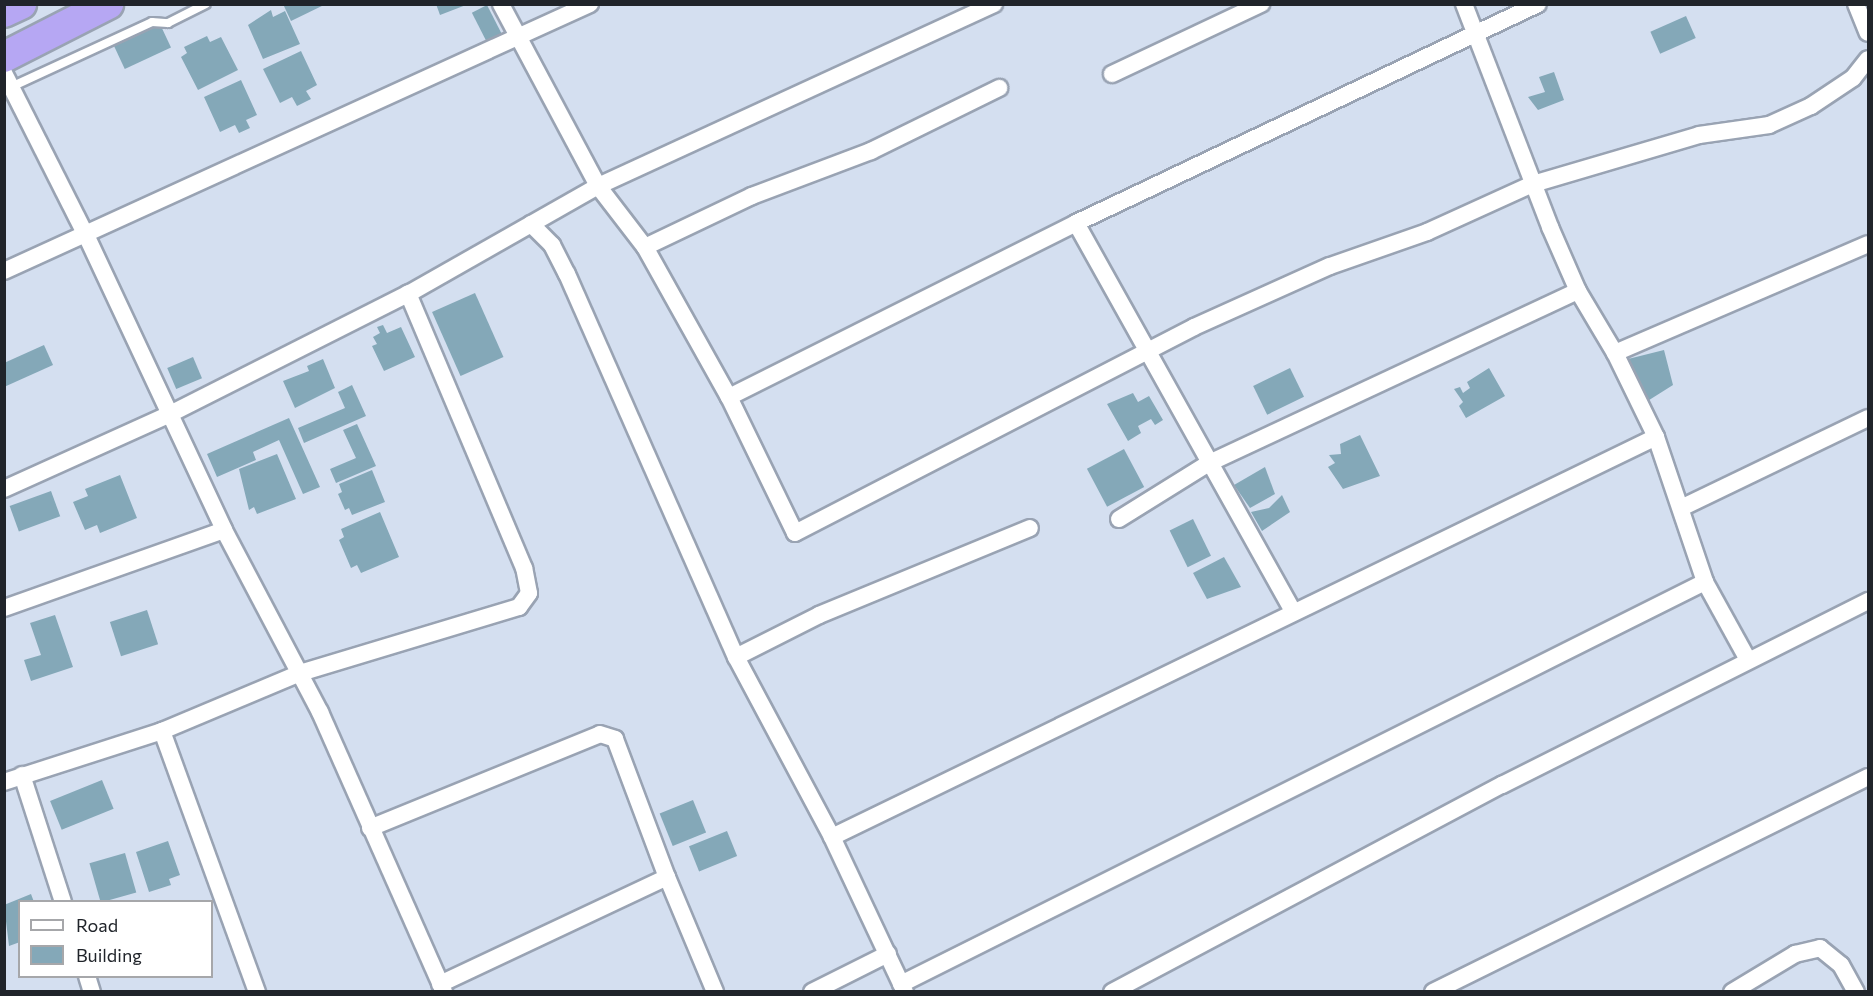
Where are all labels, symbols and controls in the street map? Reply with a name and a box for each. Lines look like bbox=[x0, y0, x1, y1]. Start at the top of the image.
legend bbox=[18, 900, 213, 978]
text: Road bbox=[76, 914, 118, 936]
text: Building bbox=[76, 944, 142, 966]

